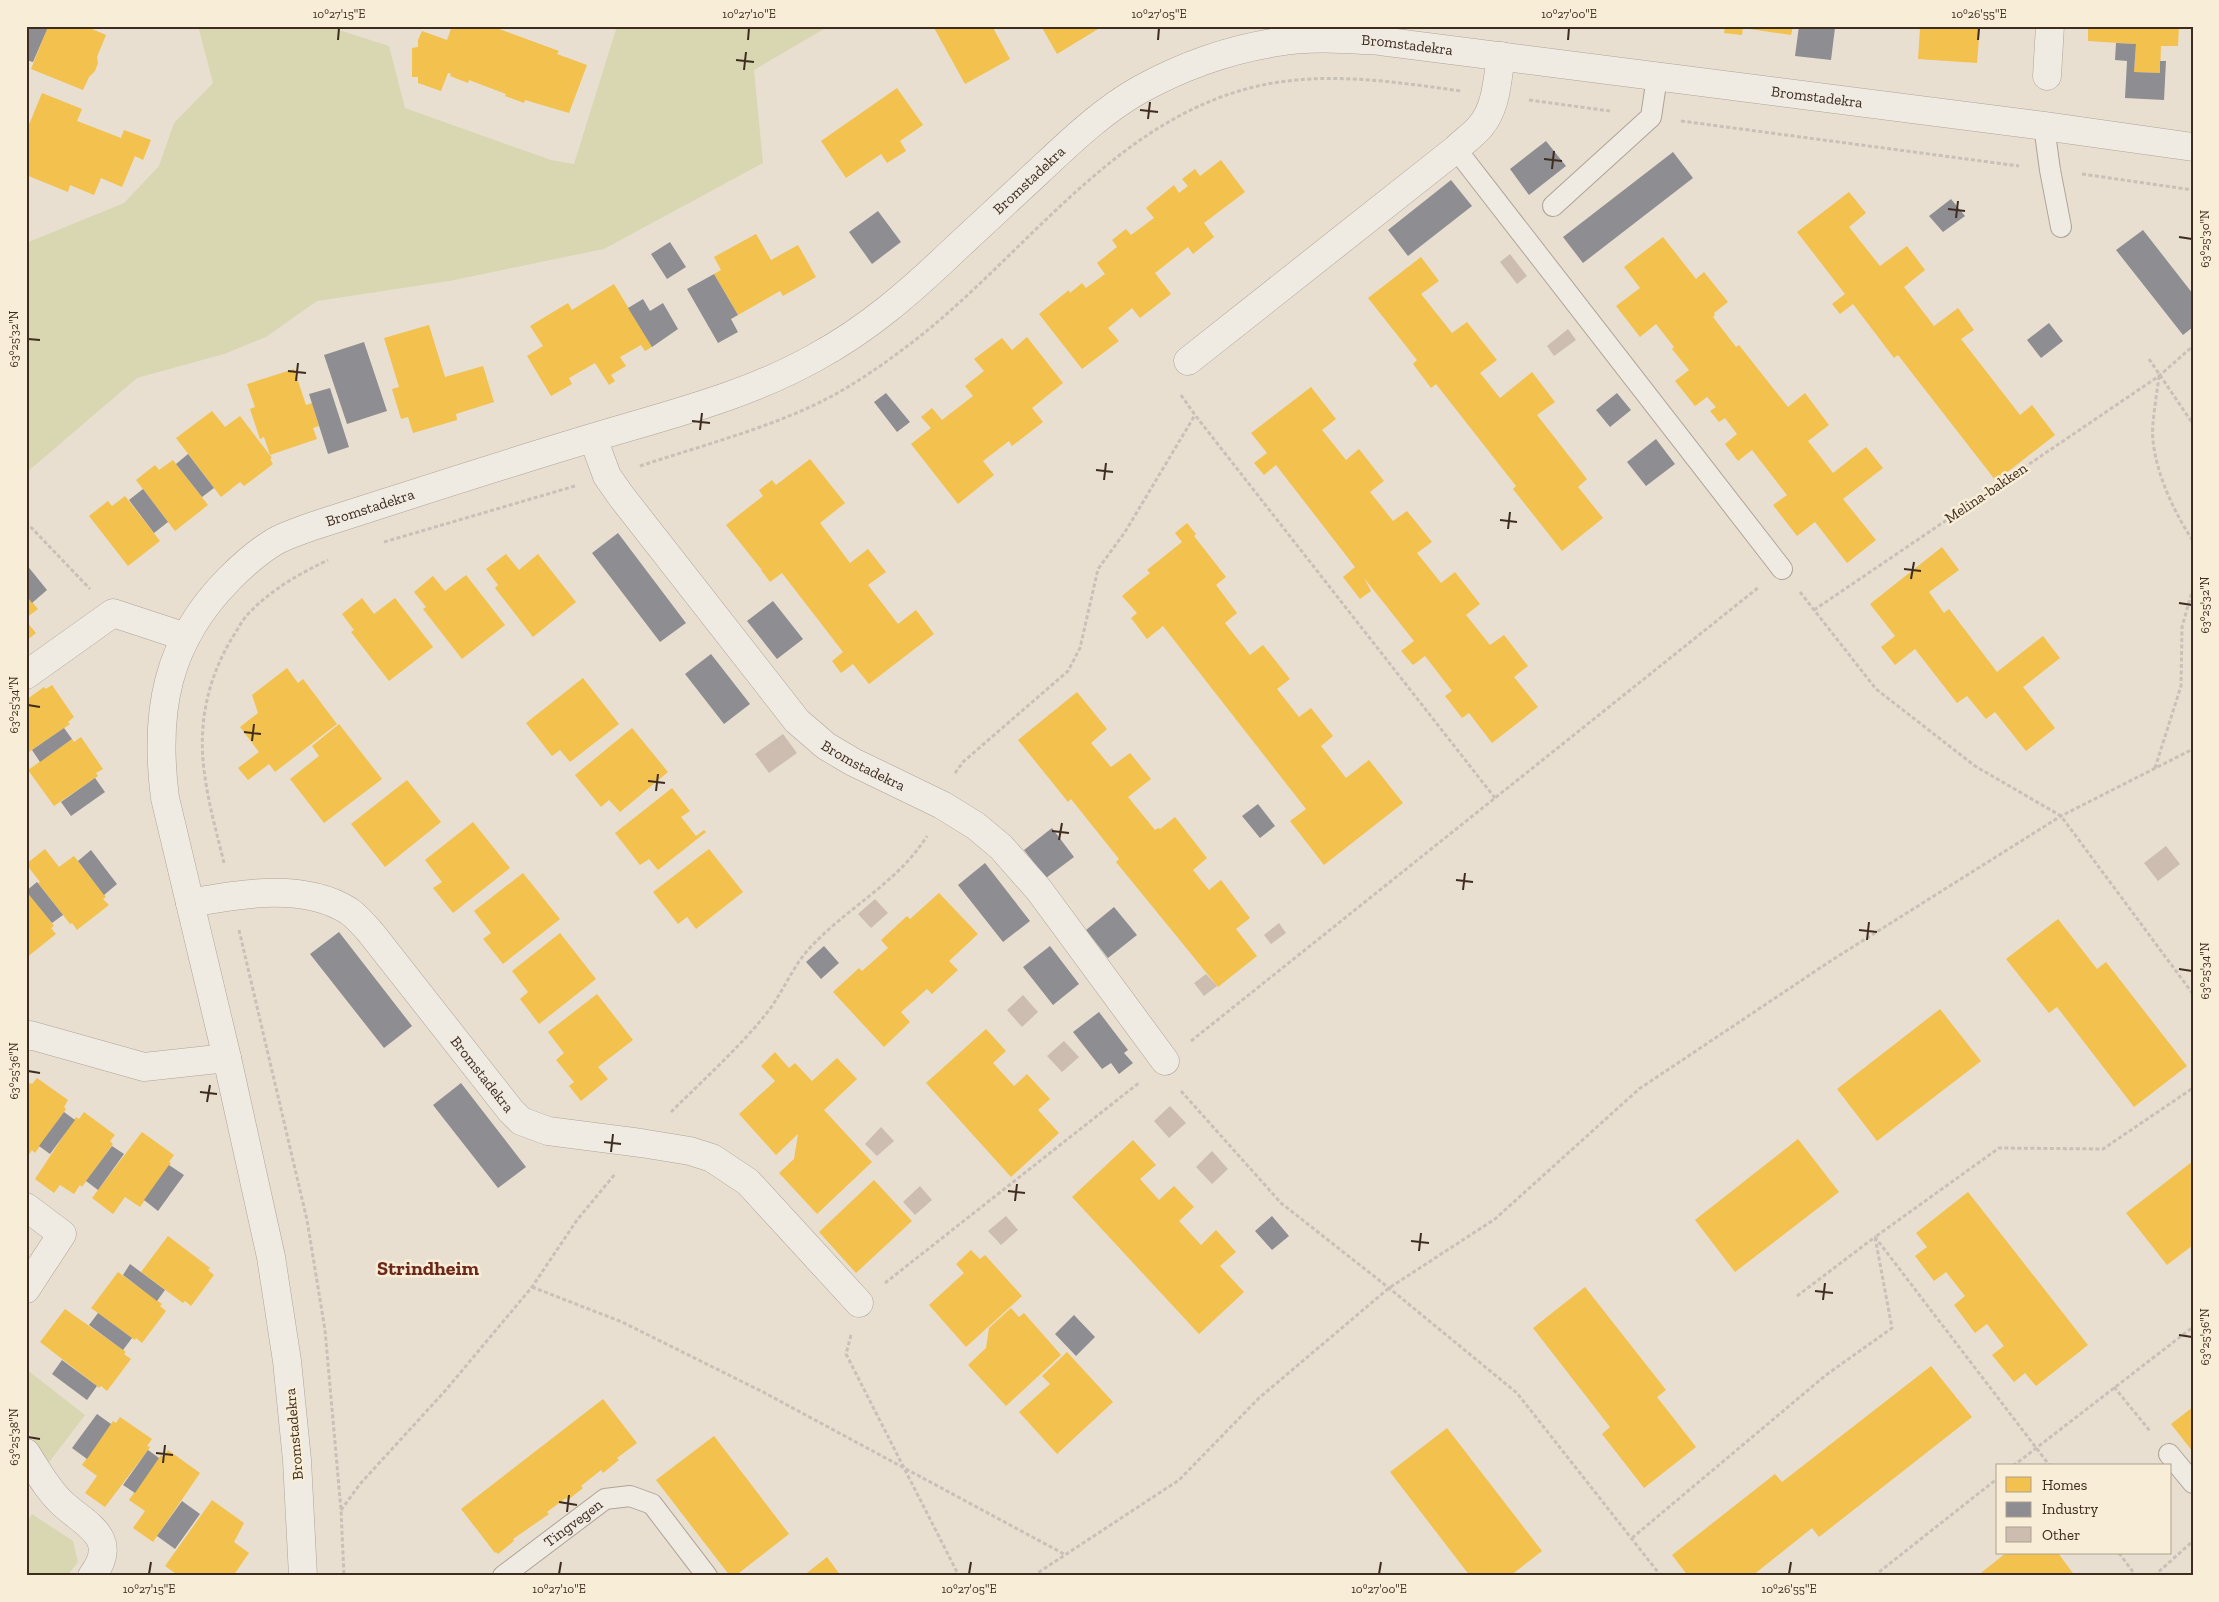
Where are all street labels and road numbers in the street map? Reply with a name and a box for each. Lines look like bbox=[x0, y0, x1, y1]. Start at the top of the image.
street label: Bromstadekra bbox=[1361, 31, 1454, 59]
street label: Bromstadekra bbox=[1770, 82, 1864, 112]
street label: Bromstadekra bbox=[989, 142, 1069, 218]
street label: Melina-bakken bbox=[1941, 459, 2031, 527]
street label: Bromstadekra bbox=[323, 485, 417, 530]
street label: Bromstadekra bbox=[818, 736, 908, 795]
street label: Bromstadekra bbox=[447, 1033, 518, 1116]
street label: Bromstadekra bbox=[281, 1387, 307, 1481]
street label: Tingvegen bbox=[540, 1495, 606, 1551]

